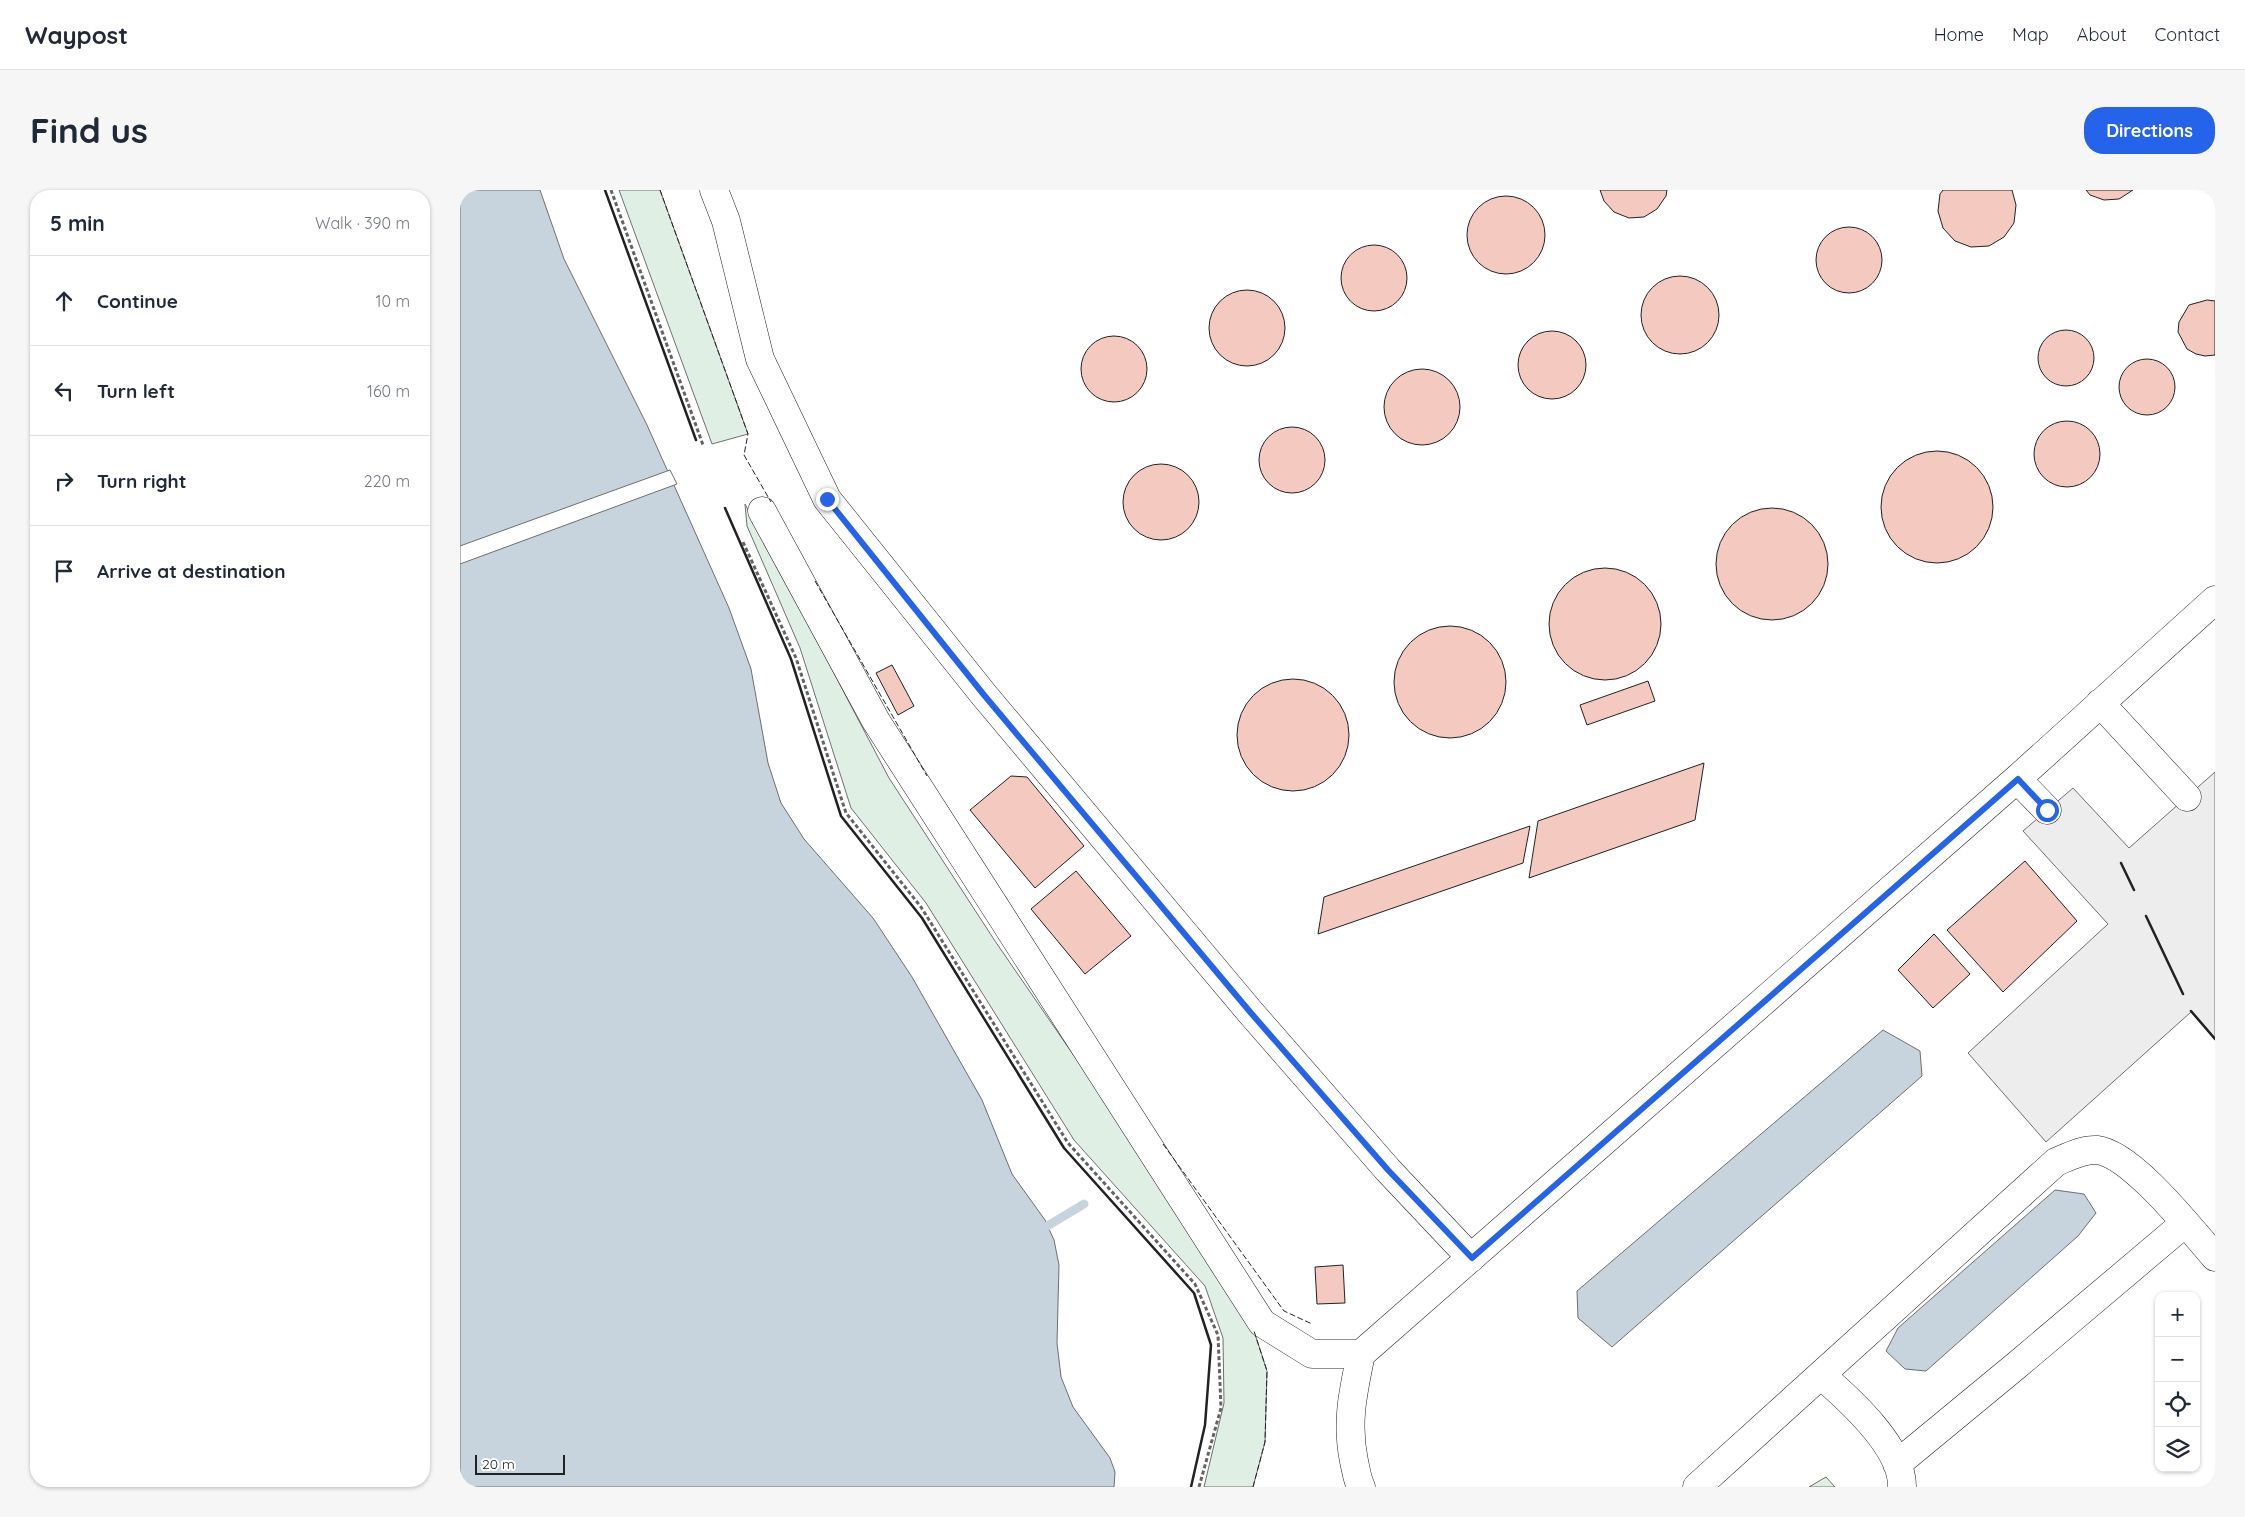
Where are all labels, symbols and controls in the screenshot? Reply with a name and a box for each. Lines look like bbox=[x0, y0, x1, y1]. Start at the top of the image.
text: Waypost bbox=[25, 20, 128, 50]
text: Home bbox=[1934, 23, 1984, 46]
text: Map bbox=[2012, 23, 2049, 46]
text: About bbox=[2077, 23, 2127, 46]
text: Contact bbox=[2155, 23, 2220, 46]
button: Directions bbox=[2084, 107, 2215, 154]
text: Find us bbox=[30, 108, 148, 152]
text: 5 min bbox=[50, 210, 105, 236]
text: Walk · 390 m bbox=[315, 213, 410, 233]
icon: ahead bbox=[50, 287, 78, 315]
text: Continue bbox=[97, 289, 178, 313]
text: 10 m bbox=[376, 291, 410, 311]
icon: left bbox=[50, 377, 78, 405]
text: Turn left bbox=[97, 379, 175, 403]
text: 160 m bbox=[367, 381, 410, 401]
icon: right bbox=[50, 467, 78, 495]
text: Turn right bbox=[97, 469, 186, 493]
text: 220 m bbox=[364, 471, 410, 491]
route end bbox=[816, 488, 839, 511]
icon: arrive bbox=[50, 557, 78, 585]
text: Arrive at destination bbox=[97, 559, 286, 583]
route start bbox=[2036, 799, 2059, 822]
map controls bbox=[2155, 1292, 2200, 1472]
button: + bbox=[2155, 1292, 2200, 1337]
button: − bbox=[2155, 1337, 2200, 1382]
button: locate bbox=[2155, 1382, 2200, 1427]
button: layers bbox=[2155, 1427, 2200, 1472]
scale bar bbox=[475, 1452, 565, 1475]
text: 20 m bbox=[482, 1455, 515, 1473]

